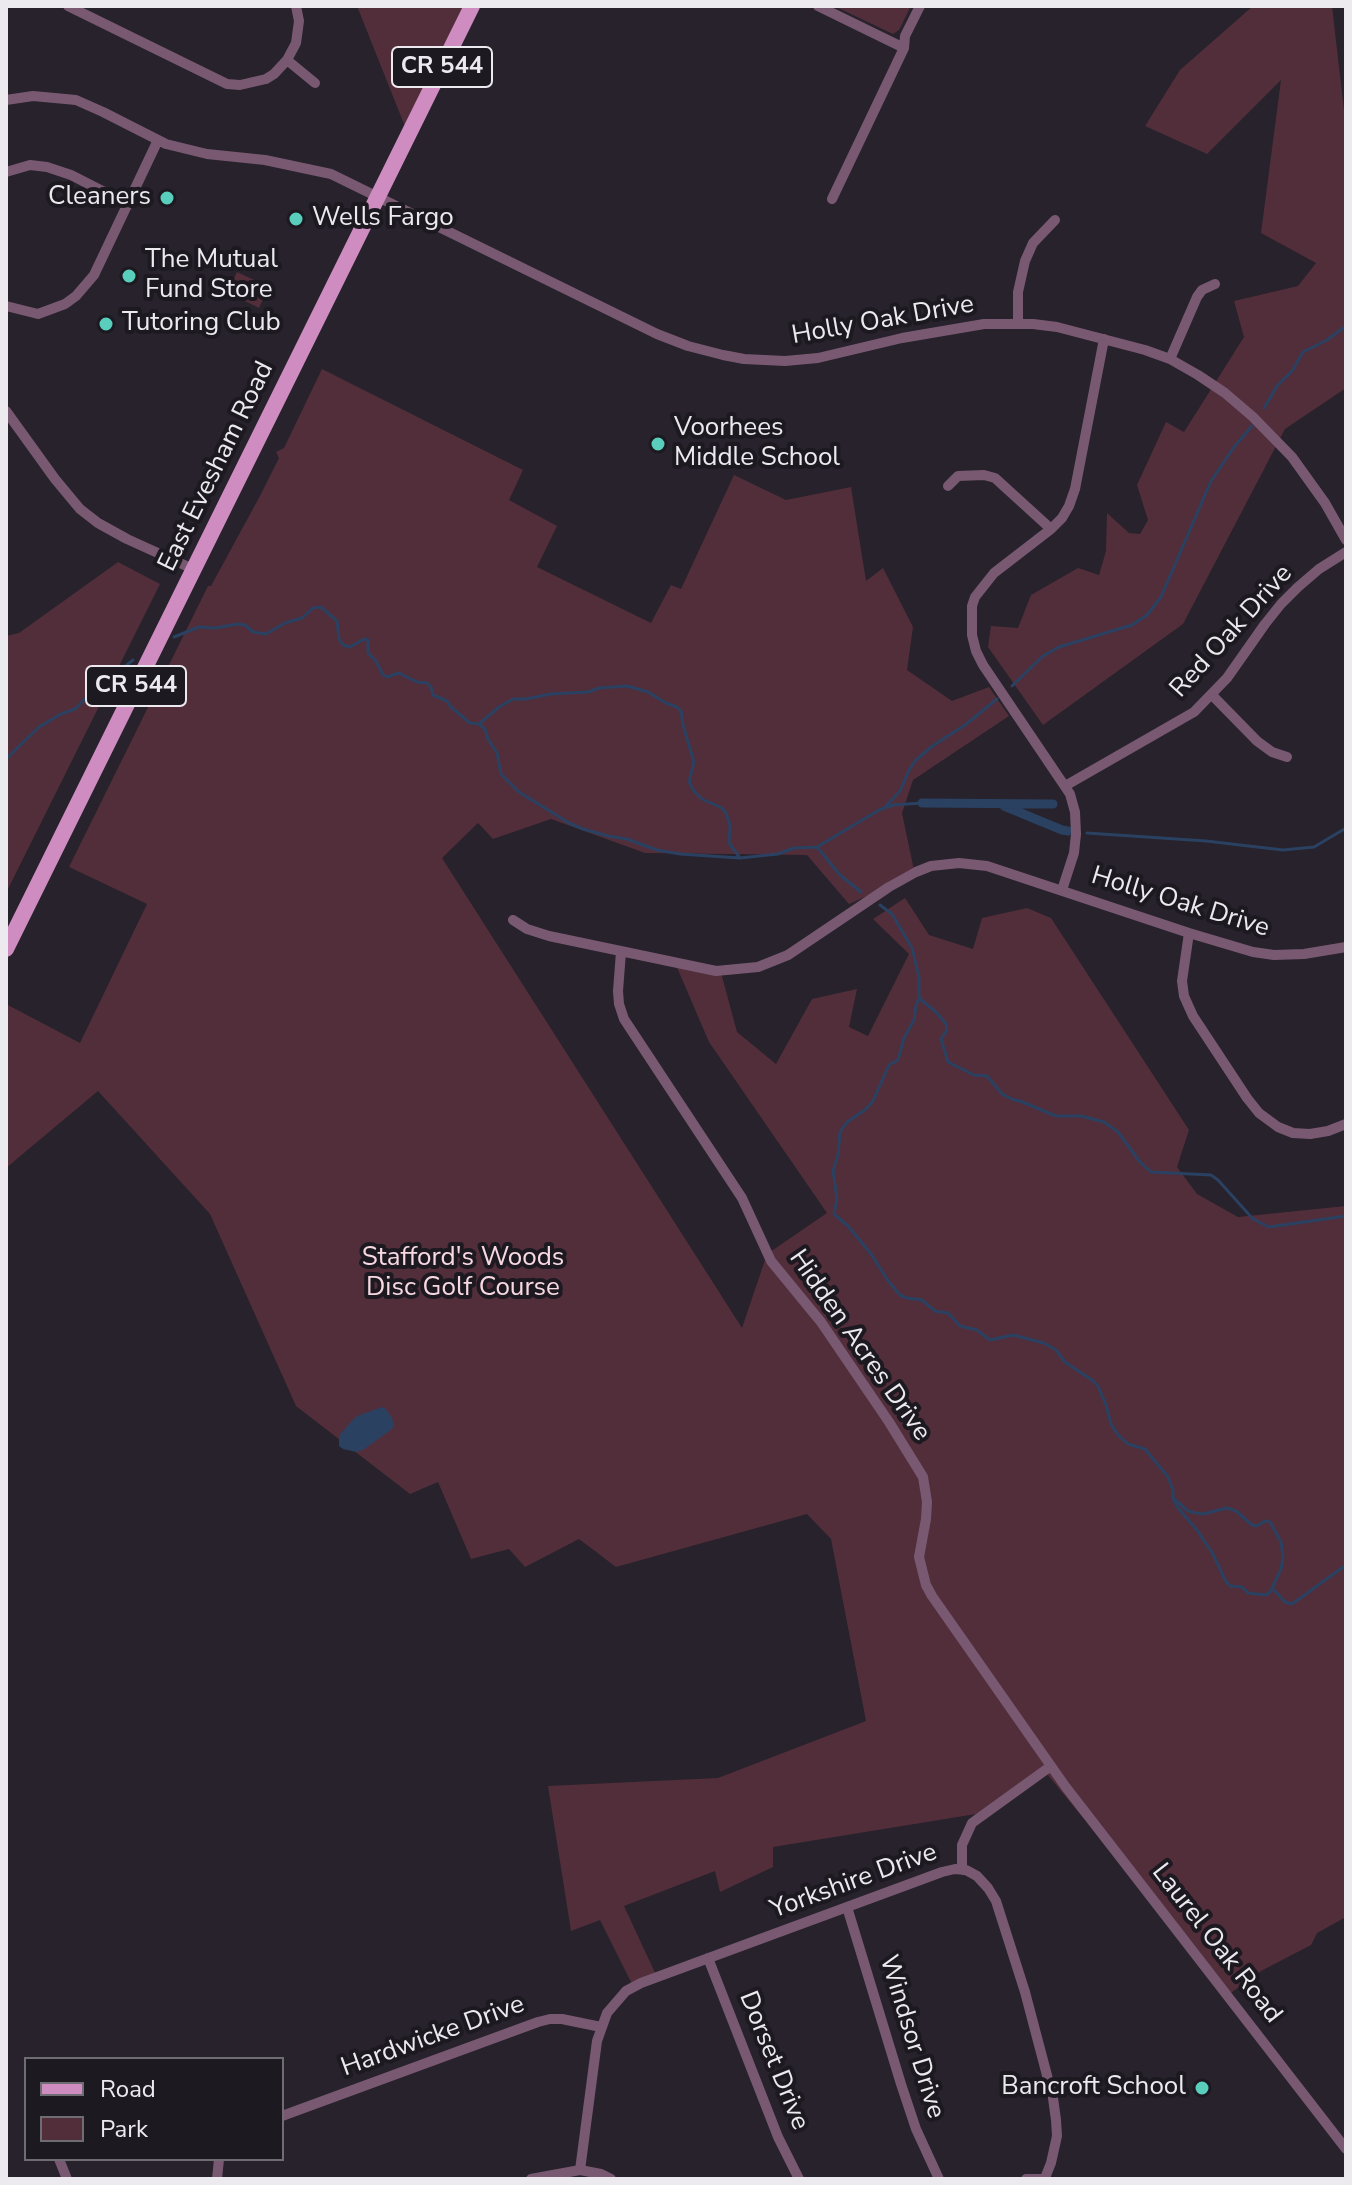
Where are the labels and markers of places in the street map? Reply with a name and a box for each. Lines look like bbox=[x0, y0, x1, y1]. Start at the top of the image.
place label: Cleaners bbox=[48, 182, 151, 214]
marker: Cleaners bbox=[158, 189, 176, 207]
place label: Wells Fargo bbox=[312, 203, 454, 235]
marker: Wells Fargo bbox=[287, 210, 305, 228]
place label: The Mutual Fund Store bbox=[145, 245, 278, 306]
marker: The Mutual Fund Store bbox=[120, 267, 138, 285]
place label: Tutoring Club bbox=[122, 308, 281, 340]
marker: Tutoring Club bbox=[97, 315, 115, 333]
place label: Voorhees Middle School bbox=[674, 413, 840, 474]
marker: Voorhees Middle School bbox=[649, 435, 667, 453]
place label: Bancroft School bbox=[1001, 2072, 1186, 2104]
marker: Bancroft School bbox=[1193, 2079, 1211, 2097]

